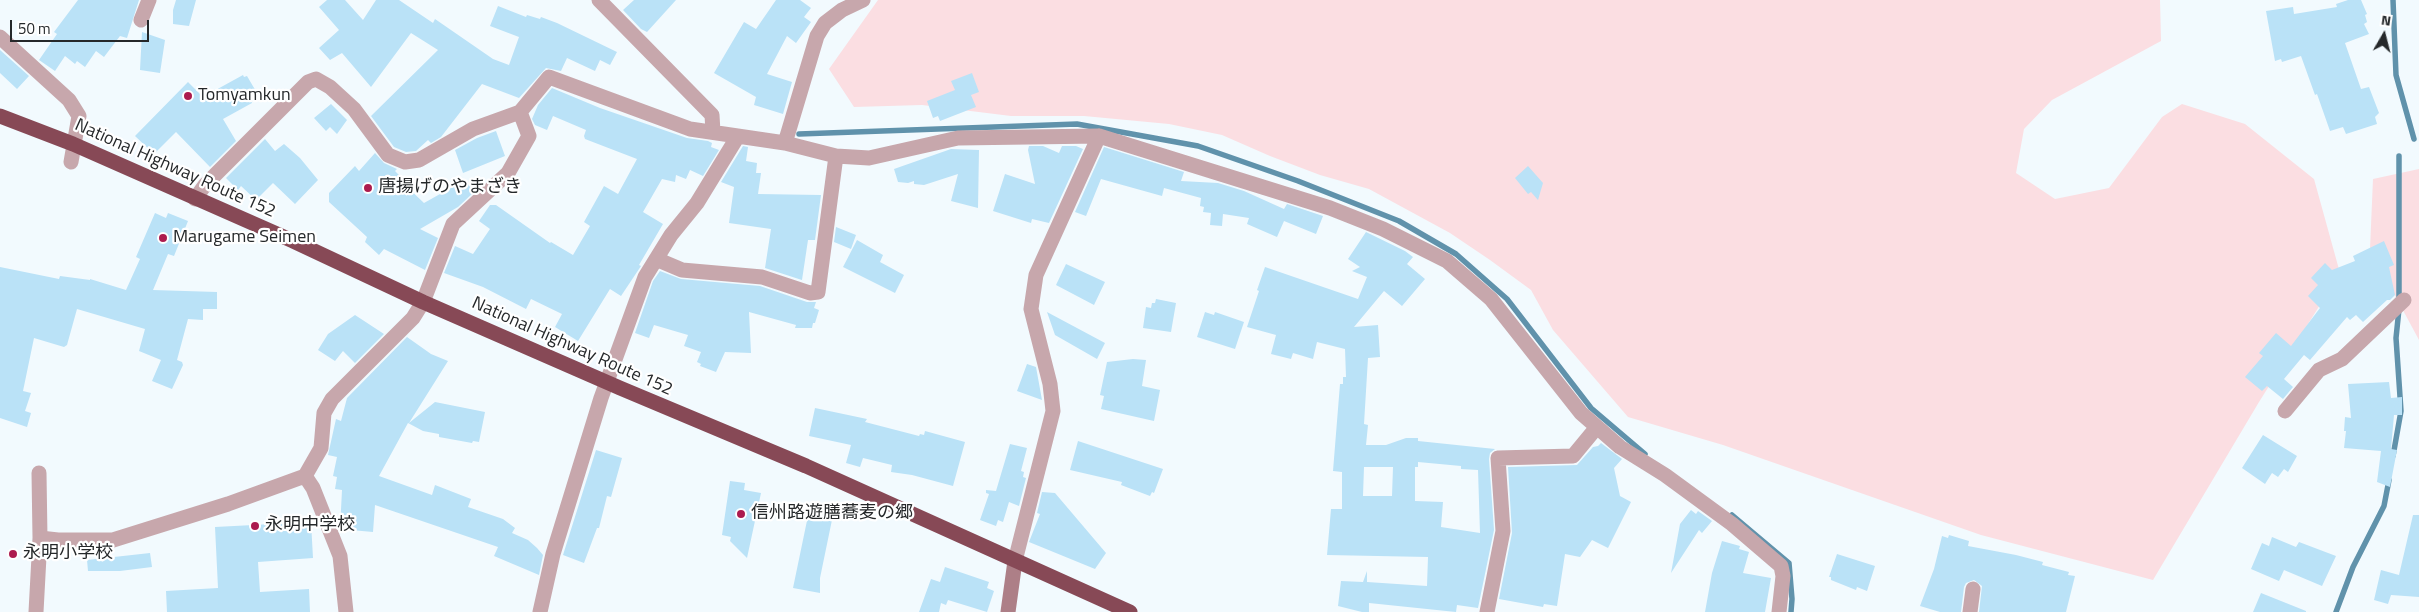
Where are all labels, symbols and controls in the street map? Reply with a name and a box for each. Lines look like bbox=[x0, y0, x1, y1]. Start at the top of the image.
text: N bbox=[2380, 9, 2392, 31]
scale bar bbox=[12, 10, 151, 42]
north arrow bbox=[2359, 10, 2409, 60]
text: 50 m bbox=[18, 17, 51, 40]
place label: Tomyamkun bbox=[198, 85, 291, 107]
marker: Tomyamkun bbox=[182, 90, 194, 102]
street label: National Highway Route 152 bbox=[71, 115, 279, 223]
place label: 唐揚げのやまざき bbox=[378, 177, 522, 199]
marker: 唐揚げのやまざき bbox=[362, 182, 374, 194]
place label: Marugame Seimen bbox=[173, 227, 316, 249]
marker: Marugame Seimen bbox=[157, 232, 169, 244]
street label: National Highway Route 152 bbox=[468, 293, 676, 401]
place label: 信州路遊膳蕎麦の郷 bbox=[751, 503, 913, 525]
marker: 信州路遊膳蕎麦の郷 bbox=[735, 508, 747, 520]
place label: 永明中学校 bbox=[265, 515, 355, 537]
marker: 永明中学校 bbox=[249, 520, 261, 532]
place label: 永明小学校 bbox=[23, 543, 113, 565]
marker: 永明小学校 bbox=[7, 548, 19, 560]

